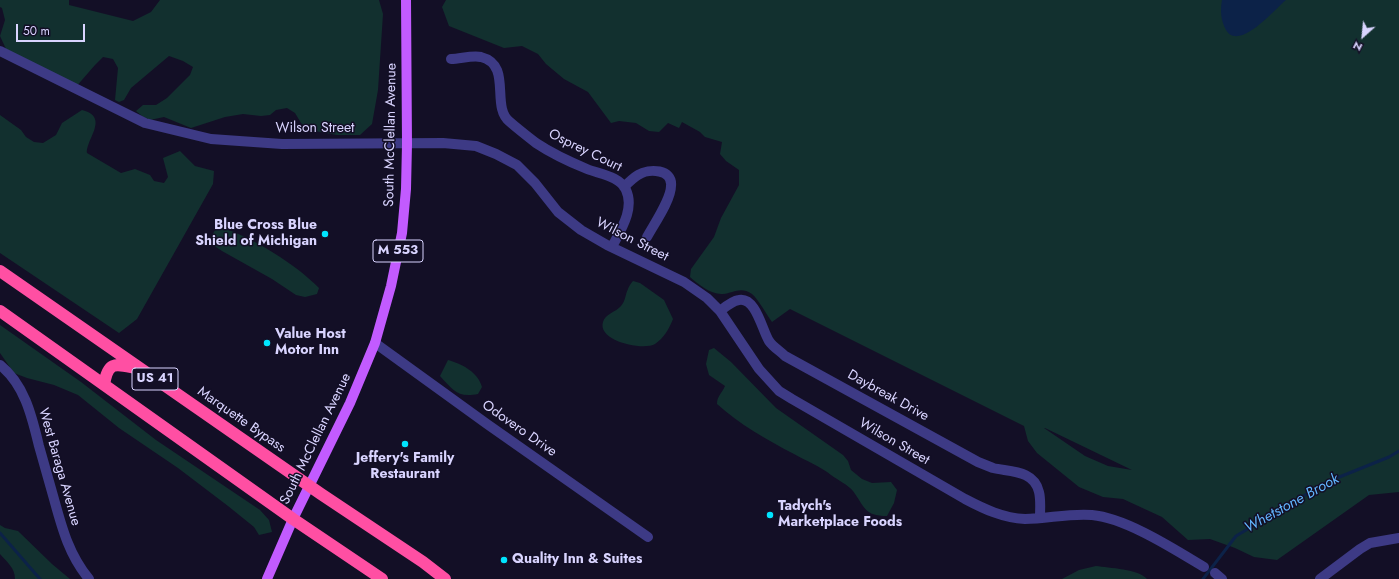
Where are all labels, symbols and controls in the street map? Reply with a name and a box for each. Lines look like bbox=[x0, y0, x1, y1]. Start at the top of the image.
scale bar bbox=[18, 16, 87, 42]
north arrow bbox=[1343, 16, 1383, 56]
text: 50 m bbox=[23, 22, 50, 40]
text: N bbox=[1350, 38, 1365, 56]
street label: South McClellan Avenue bbox=[381, 63, 401, 207]
street label: Wilson Street bbox=[276, 121, 354, 137]
street label: Osprey Court bbox=[546, 126, 624, 176]
street label: Wilson Street bbox=[593, 215, 671, 265]
place label: Blue Cross Blue Shield of Michigan bbox=[195, 218, 317, 250]
marker: Blue Cross Blue Shield of Michigan bbox=[320, 229, 330, 239]
road number: M 553 bbox=[373, 240, 423, 262]
place label: Value Host Motor Inn bbox=[275, 327, 346, 360]
marker: Value Host Motor Inn bbox=[262, 338, 272, 348]
street label: Daybreak Drive bbox=[844, 367, 932, 425]
road number: US 41 bbox=[132, 368, 178, 390]
street label: South McClellan Avenue bbox=[277, 371, 355, 507]
street label: Marquette Bypass bbox=[194, 383, 288, 457]
street label: Odovero Drive bbox=[478, 397, 560, 461]
street label: West Baraga Avenue bbox=[34, 406, 84, 528]
street label: Wilson Street bbox=[856, 415, 932, 469]
marker: Jeffery's Family Restaurant bbox=[400, 439, 410, 449]
place label: Jeffery's Family Restaurant bbox=[356, 451, 454, 484]
water label: Whetstone Brook bbox=[1242, 471, 1342, 537]
place label: Tadych's Marketplace Foods bbox=[778, 499, 902, 532]
marker: Tadych's Marketplace Foods bbox=[765, 510, 775, 520]
place label: Quality Inn & Suites bbox=[512, 552, 642, 568]
marker: Quality Inn & Suites bbox=[499, 555, 509, 565]

